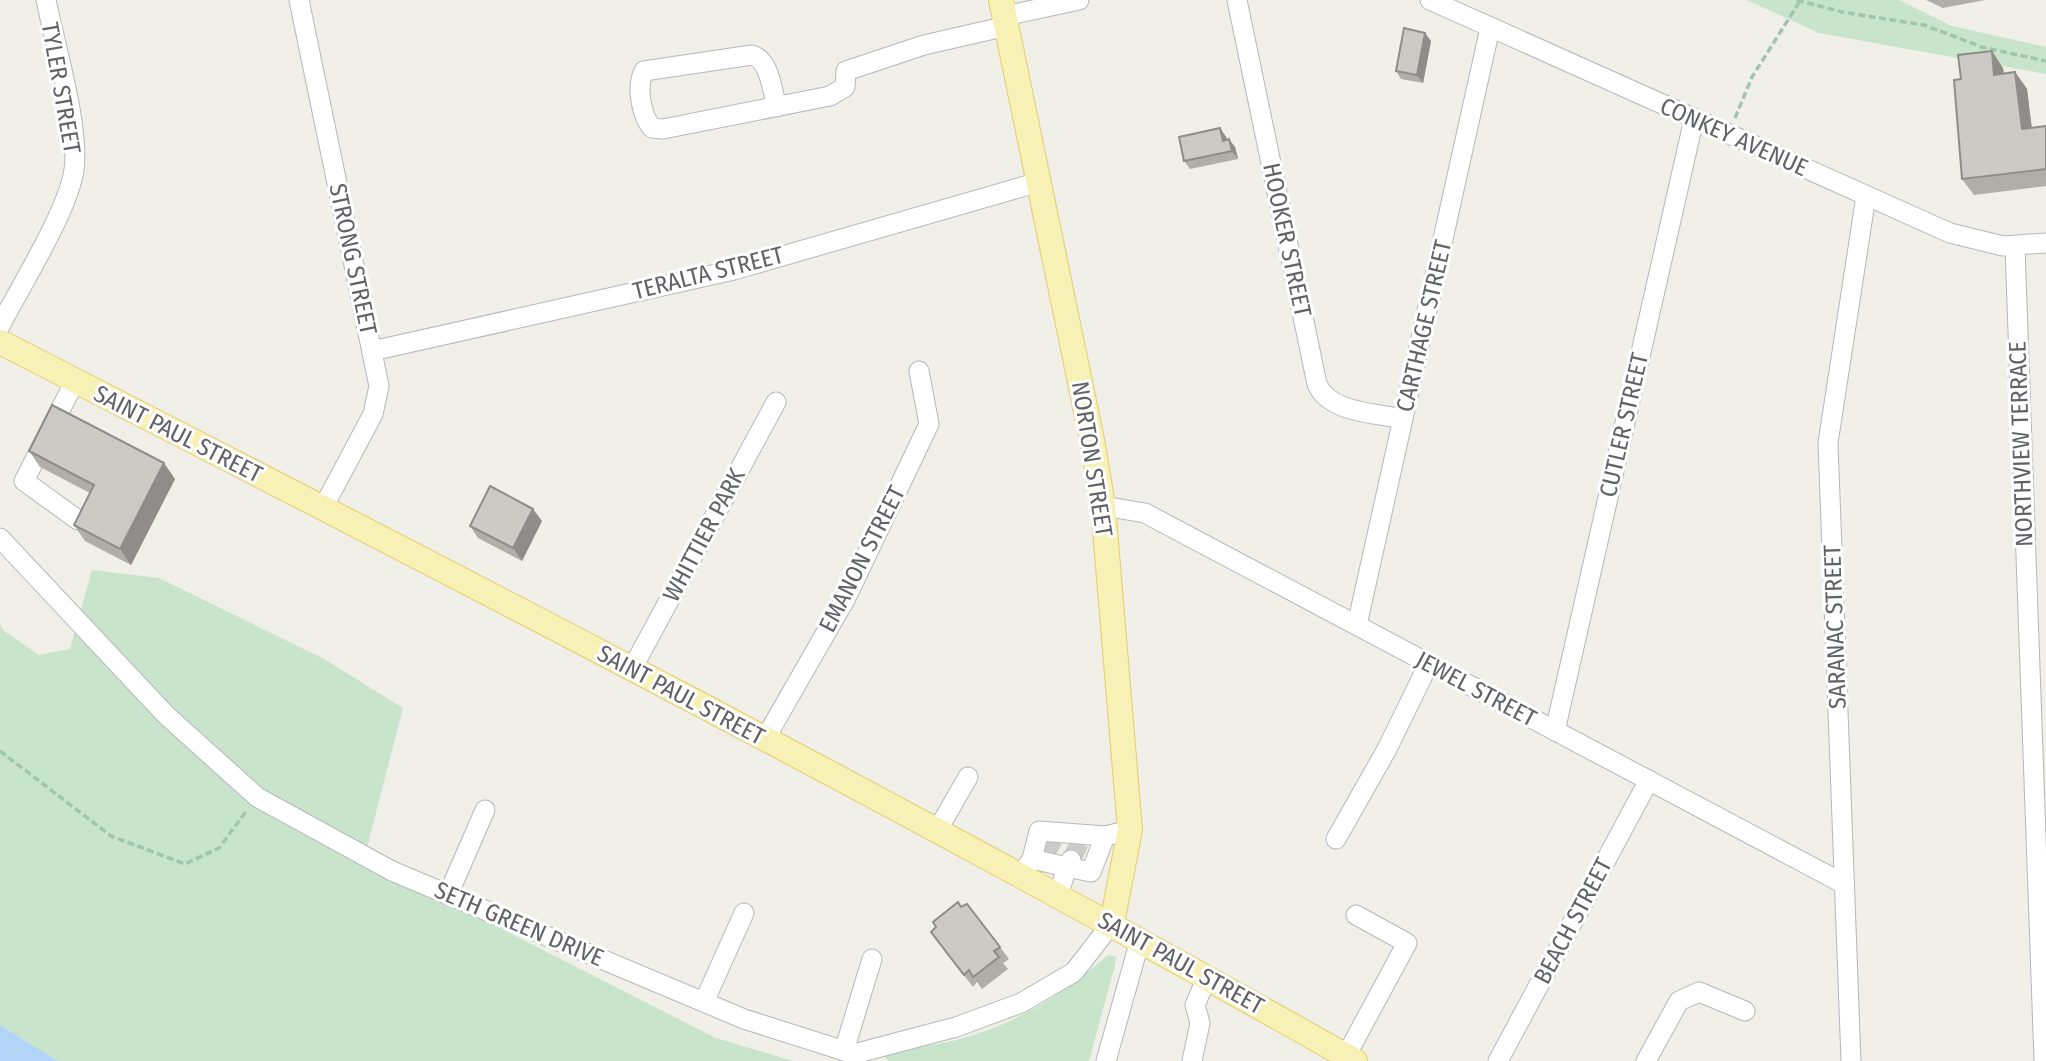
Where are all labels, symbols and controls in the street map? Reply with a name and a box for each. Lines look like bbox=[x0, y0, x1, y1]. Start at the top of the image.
street label: TYLER STREET bbox=[36, 20, 86, 156]
street label: CONKEY AVENUE bbox=[1656, 92, 1812, 182]
street label: HOOKER STREET bbox=[1257, 161, 1317, 319]
street label: STRONG STREET bbox=[323, 181, 383, 337]
street label: CARTHAGE STREET bbox=[1391, 237, 1457, 415]
street label: TERALTA STREET bbox=[630, 241, 786, 305]
street label: NORTHVIEW TERRACE bbox=[2003, 341, 2039, 547]
street label: CUTLER STREET bbox=[1594, 350, 1654, 500]
street label: NORTON STREET bbox=[1066, 379, 1118, 539]
street label: SAINT PAUL STREET bbox=[89, 380, 267, 488]
street label: WHITTIER PARK bbox=[657, 463, 751, 606]
street label: EMANON STREET bbox=[813, 481, 911, 637]
street label: SARANAC STREET bbox=[1818, 545, 1852, 709]
street label: SAINT PAUL STREET bbox=[593, 639, 769, 751]
street label: JEWEL STREET bbox=[1411, 646, 1541, 732]
street label: BEACH STREET bbox=[1528, 853, 1618, 989]
street label: SETH GREEN DRIVE bbox=[430, 876, 608, 972]
street label: SAINT PAUL STREET bbox=[1093, 906, 1269, 1020]

